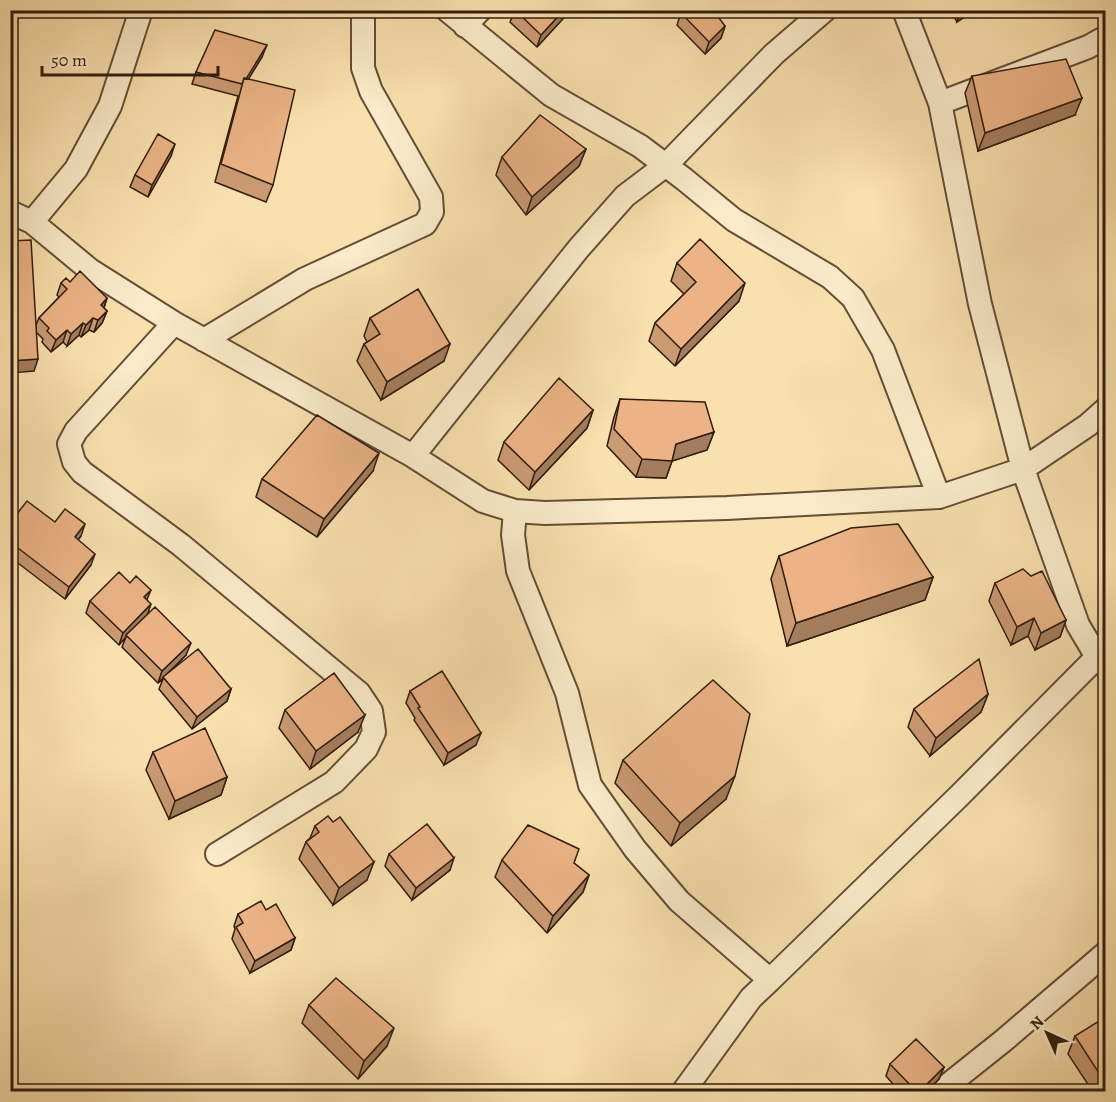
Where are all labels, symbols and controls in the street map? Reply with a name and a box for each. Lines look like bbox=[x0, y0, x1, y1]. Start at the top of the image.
scale bar bbox=[42, 39, 218, 77]
text: 50 m bbox=[51, 48, 87, 72]
north arrow bbox=[1017, 1003, 1077, 1063]
text: N bbox=[1025, 1011, 1049, 1035]

